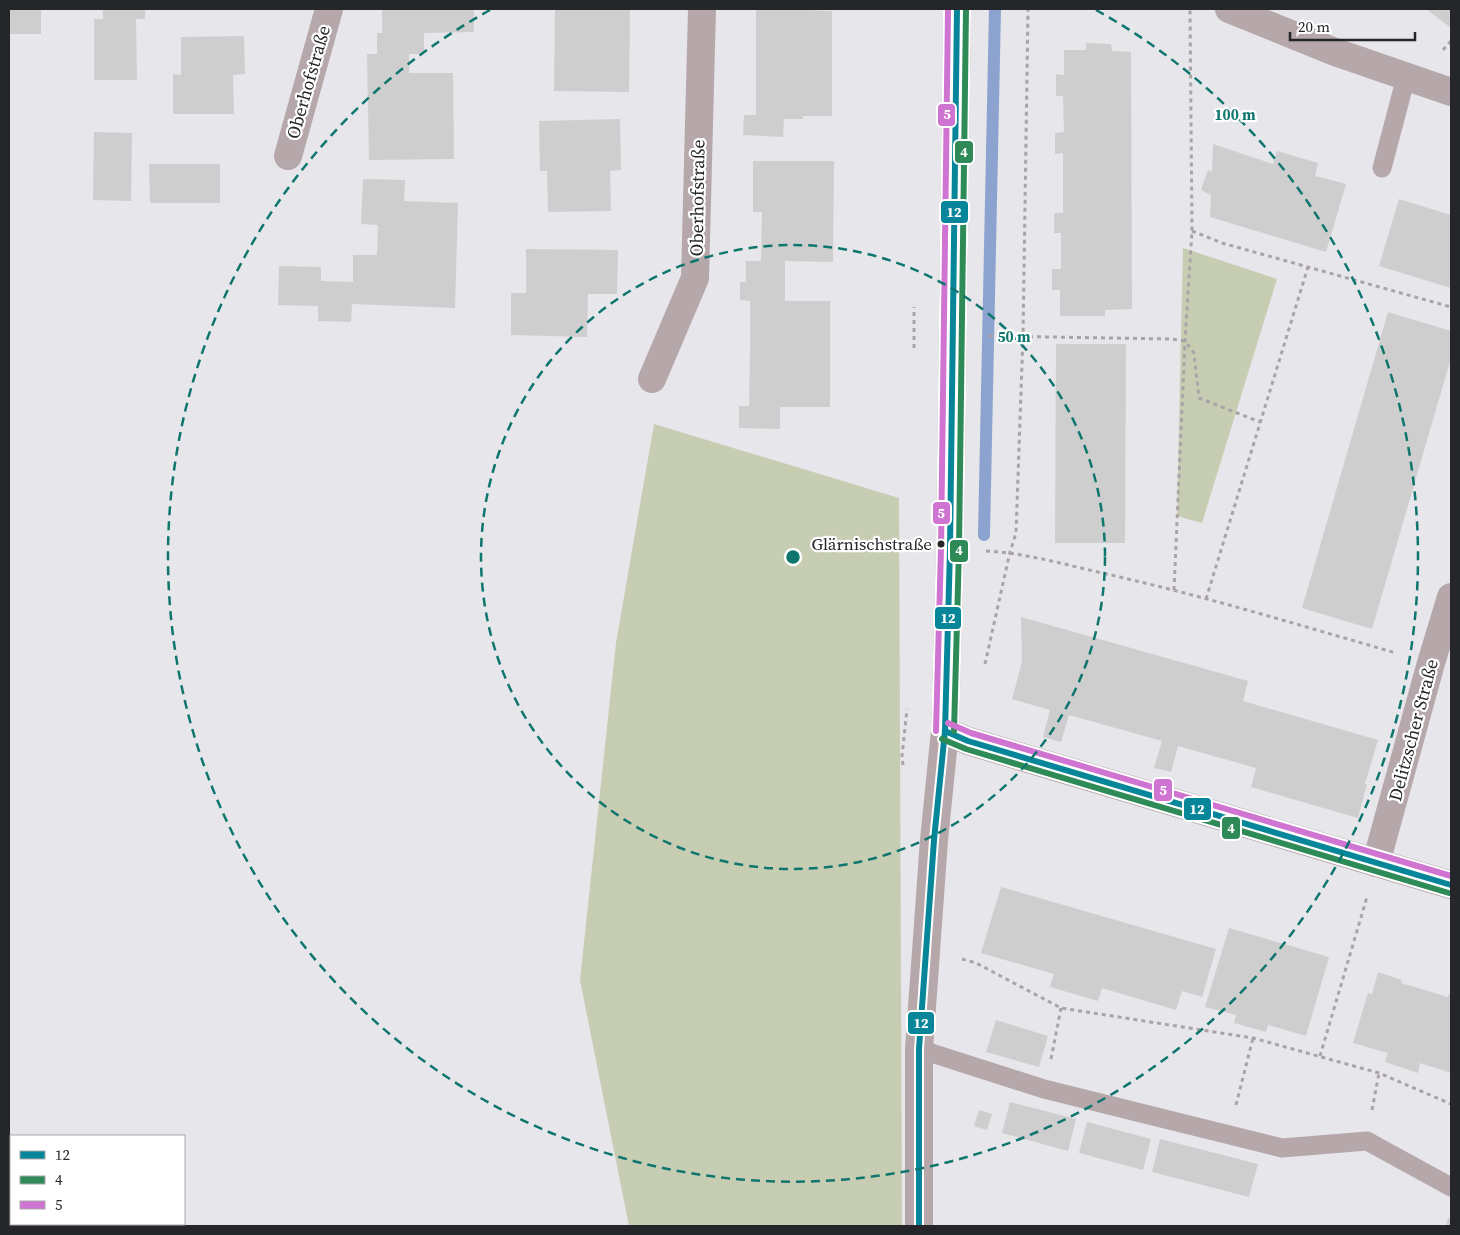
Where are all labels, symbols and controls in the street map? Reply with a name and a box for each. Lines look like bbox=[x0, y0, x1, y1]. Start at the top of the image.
scale bar bbox=[1290, 10, 1415, 42]
text: 20 m bbox=[1298, 16, 1330, 37]
street label: Oberhofstraße bbox=[280, 22, 336, 142]
line badge: 5 bbox=[937, 103, 956, 127]
text: 5 bbox=[943, 104, 951, 124]
text: 100 m bbox=[1214, 104, 1256, 125]
street label: Oberhofstraße bbox=[683, 139, 711, 257]
line badge: 4 bbox=[954, 140, 974, 164]
text: 4 bbox=[960, 142, 968, 162]
line badge: 12 bbox=[940, 200, 969, 224]
text: 12 bbox=[946, 202, 962, 222]
text: 50 m bbox=[997, 326, 1031, 347]
line badge: 5 bbox=[932, 501, 951, 525]
text: 5 bbox=[937, 503, 945, 523]
place label: Glärnischstraße bbox=[811, 532, 932, 556]
marker: Glärnischstraße bbox=[936, 539, 946, 549]
line badge: 4 bbox=[949, 539, 969, 563]
text: 4 bbox=[955, 540, 963, 560]
centre of rings bbox=[784, 548, 802, 566]
line badge: 12 bbox=[934, 606, 962, 630]
text: 12 bbox=[940, 608, 956, 628]
street label: Delitzscher Straße bbox=[1382, 656, 1444, 804]
line badge: 5 bbox=[1153, 778, 1173, 802]
text: 5 bbox=[1159, 780, 1167, 800]
line badge: 12 bbox=[1183, 797, 1212, 821]
text: 12 bbox=[1189, 799, 1205, 819]
line badge: 4 bbox=[1221, 816, 1241, 840]
text: 4 bbox=[1227, 818, 1235, 838]
line badge: 12 bbox=[907, 1011, 935, 1035]
text: 12 bbox=[913, 1013, 929, 1033]
legend bbox=[10, 1135, 185, 1225]
text: 12 bbox=[55, 1144, 70, 1165]
text: 4 bbox=[55, 1169, 63, 1190]
text: 5 bbox=[55, 1194, 63, 1215]

